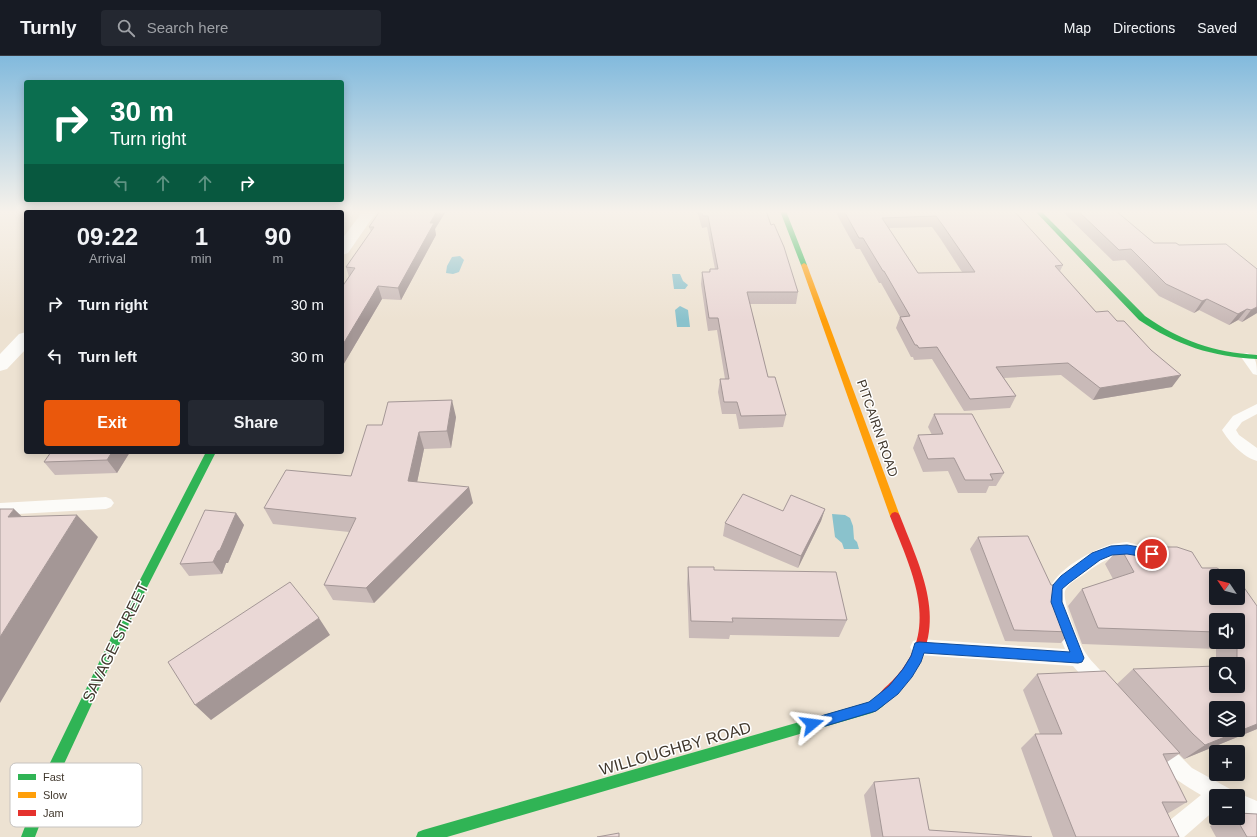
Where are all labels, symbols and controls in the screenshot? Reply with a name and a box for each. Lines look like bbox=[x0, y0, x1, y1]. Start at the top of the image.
search box bbox=[101, 10, 381, 46]
text: Turnly bbox=[20, 17, 77, 38]
icon: search bbox=[115, 17, 137, 39]
text: Search here bbox=[147, 19, 228, 36]
text: Map bbox=[1064, 20, 1091, 36]
text: Directions bbox=[1113, 20, 1175, 36]
text: Saved bbox=[1197, 20, 1237, 36]
icon: right bbox=[44, 96, 96, 148]
text: 30 m bbox=[110, 96, 174, 127]
text: Turn right bbox=[110, 129, 186, 149]
icon: left bbox=[110, 172, 132, 194]
icon: ahead bbox=[152, 172, 174, 194]
icon: ahead bbox=[194, 172, 216, 194]
icon: right bbox=[236, 172, 258, 194]
text: 09:22 bbox=[77, 223, 138, 250]
text: 1 bbox=[195, 223, 208, 250]
text: 90 bbox=[265, 223, 291, 250]
text: Arrival bbox=[89, 251, 126, 266]
text: min bbox=[191, 251, 212, 266]
text: m bbox=[272, 251, 283, 266]
icon: right bbox=[44, 293, 66, 315]
text: Turn right bbox=[78, 296, 148, 313]
text: 30 m bbox=[291, 296, 324, 313]
icon: left bbox=[44, 345, 66, 367]
text: Turn left bbox=[78, 348, 137, 365]
text: 30 m bbox=[291, 348, 324, 365]
street label: PITCAIRN ROAD bbox=[854, 378, 901, 479]
button: Exit bbox=[44, 400, 180, 446]
button: Share bbox=[188, 400, 324, 446]
pin bbox=[1135, 537, 1169, 571]
icon: arrive bbox=[1141, 543, 1163, 565]
north arrow bbox=[1209, 569, 1245, 605]
map controls bbox=[1209, 569, 1245, 825]
street label: SAVAGE STREET bbox=[79, 579, 152, 705]
button: sound bbox=[1209, 613, 1245, 649]
button: search bbox=[1209, 657, 1245, 693]
button: layers bbox=[1209, 701, 1245, 737]
position arrow bbox=[791, 703, 833, 745]
street label: WILLOUGHBY ROAD bbox=[597, 719, 753, 778]
button: + bbox=[1209, 745, 1245, 781]
legend bbox=[10, 763, 142, 827]
text: Fast bbox=[43, 771, 64, 783]
text: Slow bbox=[43, 789, 67, 801]
button: − bbox=[1209, 789, 1245, 825]
text: Jam bbox=[43, 807, 64, 819]

